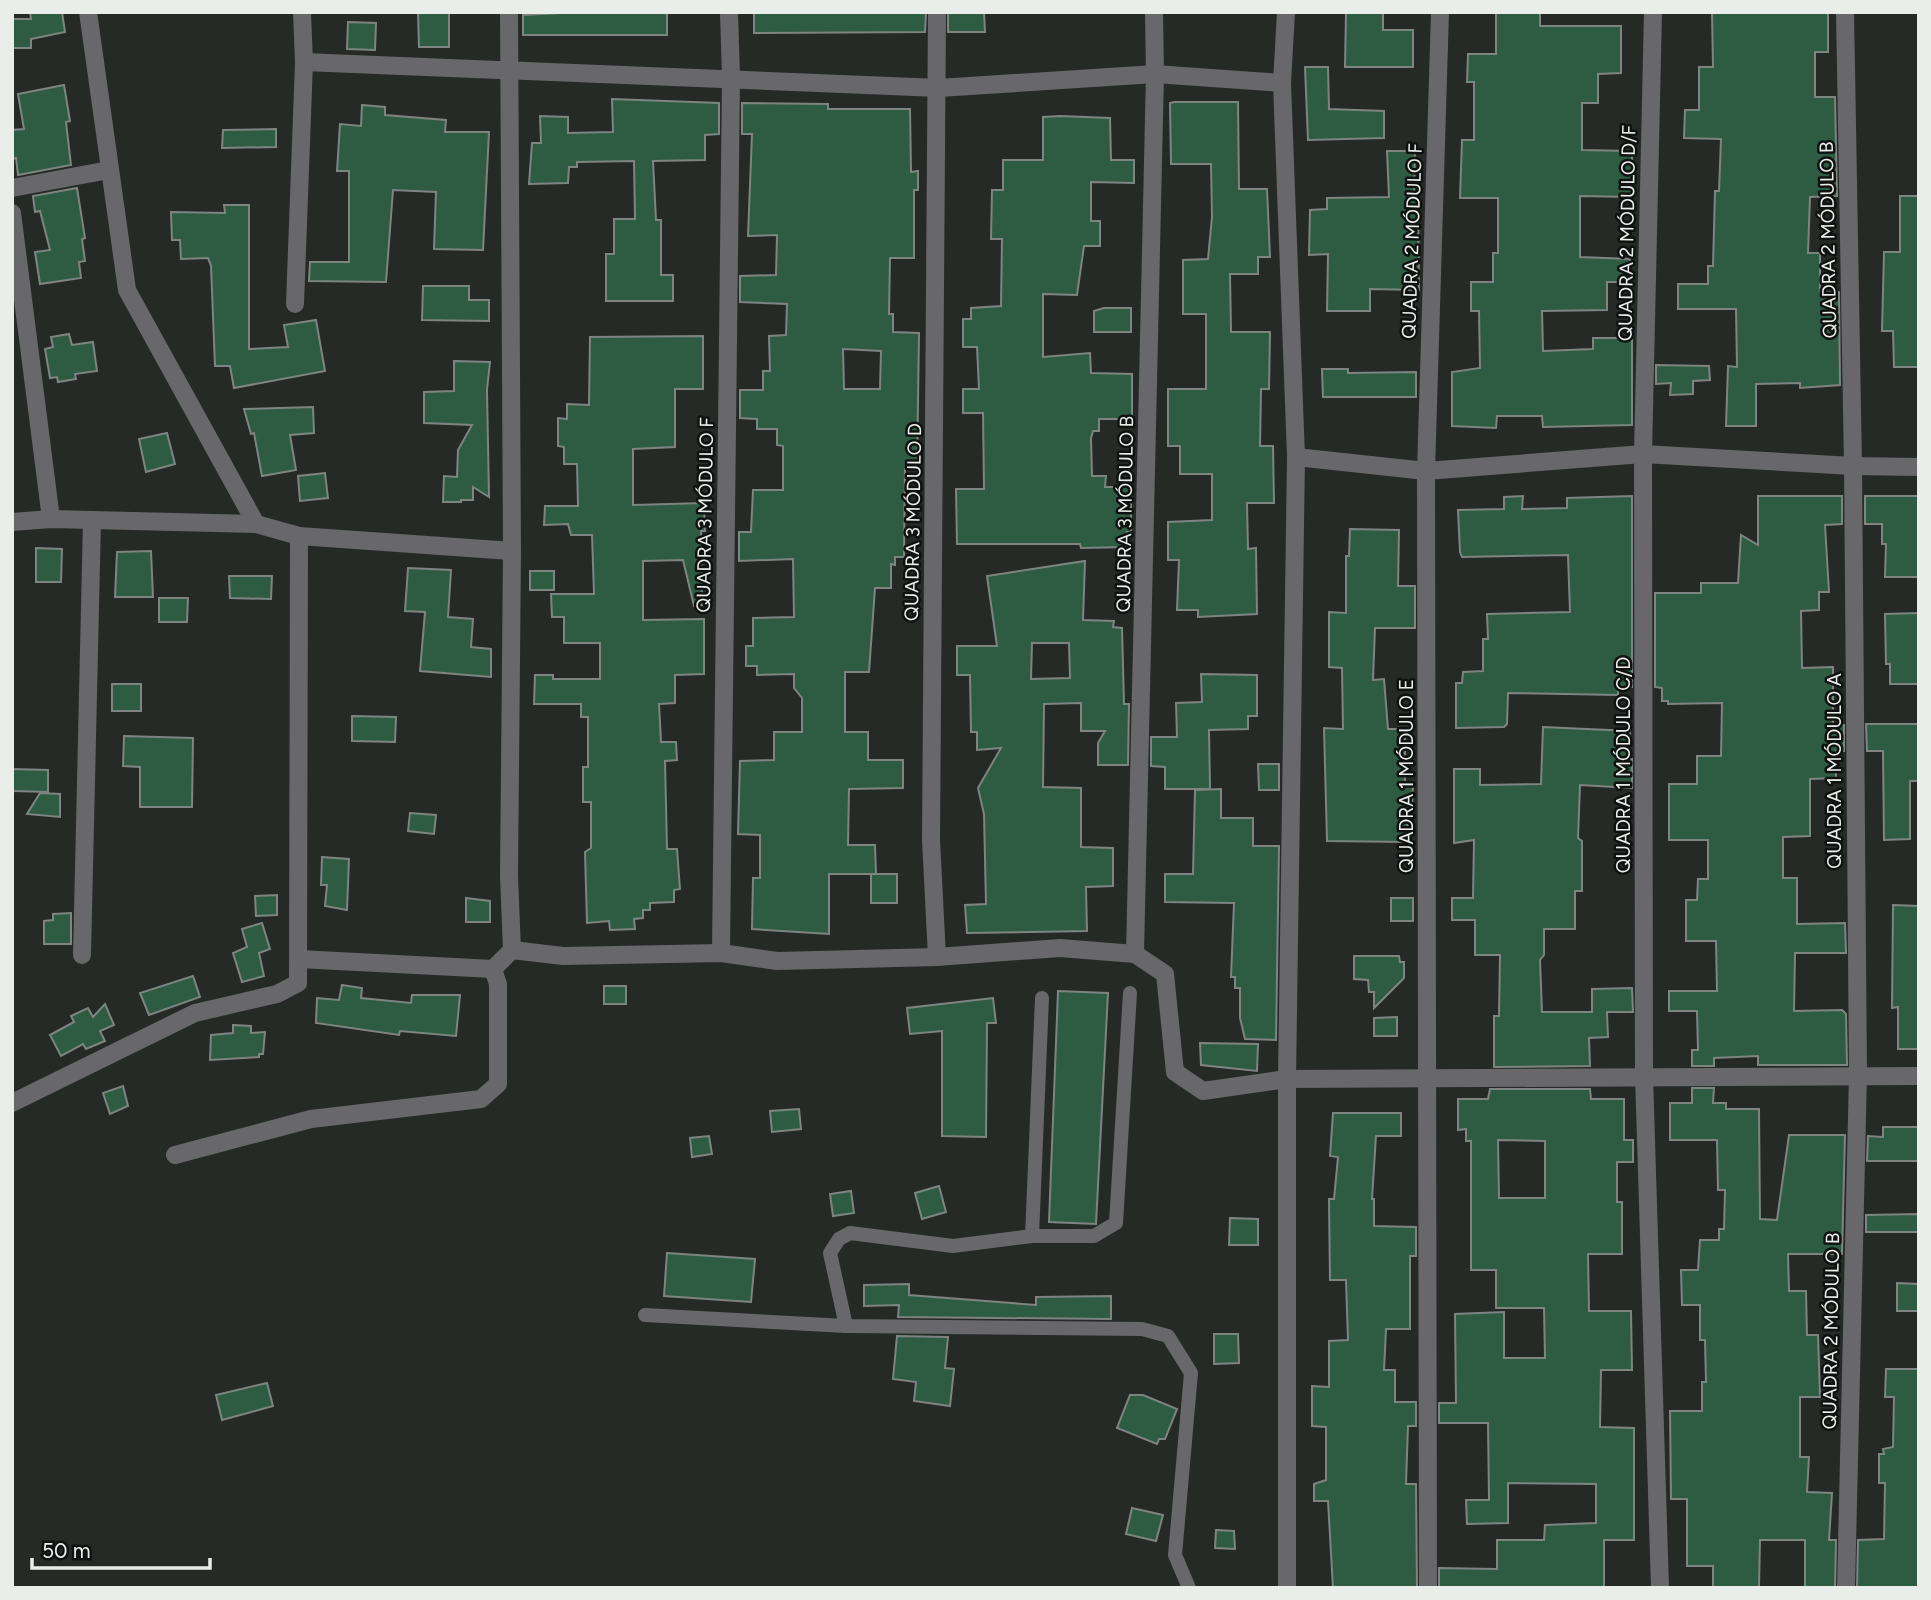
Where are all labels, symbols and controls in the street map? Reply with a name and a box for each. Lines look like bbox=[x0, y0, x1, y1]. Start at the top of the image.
street label: QUADRA 2 MÓDULO D/F bbox=[1614, 125, 1640, 341]
street label: QUADRA 2 MÓDULO B bbox=[1815, 141, 1841, 339]
street label: QUADRA 2 MÓDULO F bbox=[1397, 143, 1427, 339]
street label: QUADRA 3 MÓDULO B bbox=[1112, 416, 1138, 612]
street label: QUADRA 3 MÓDULO F bbox=[692, 417, 718, 613]
street label: QUADRA 3 MÓDULO D bbox=[900, 423, 926, 621]
street label: QUADRA 1 MÓDULO C/D bbox=[1612, 657, 1635, 873]
street label: QUADRA 1 MÓDULO A bbox=[1823, 673, 1846, 869]
street label: QUADRA 1 MÓDULO E bbox=[1395, 679, 1418, 873]
street label: QUADRA 2 MÓDULO B bbox=[1818, 1232, 1844, 1430]
scale bar bbox=[32, 1526, 210, 1570]
text: 50 m bbox=[42, 1538, 91, 1563]

